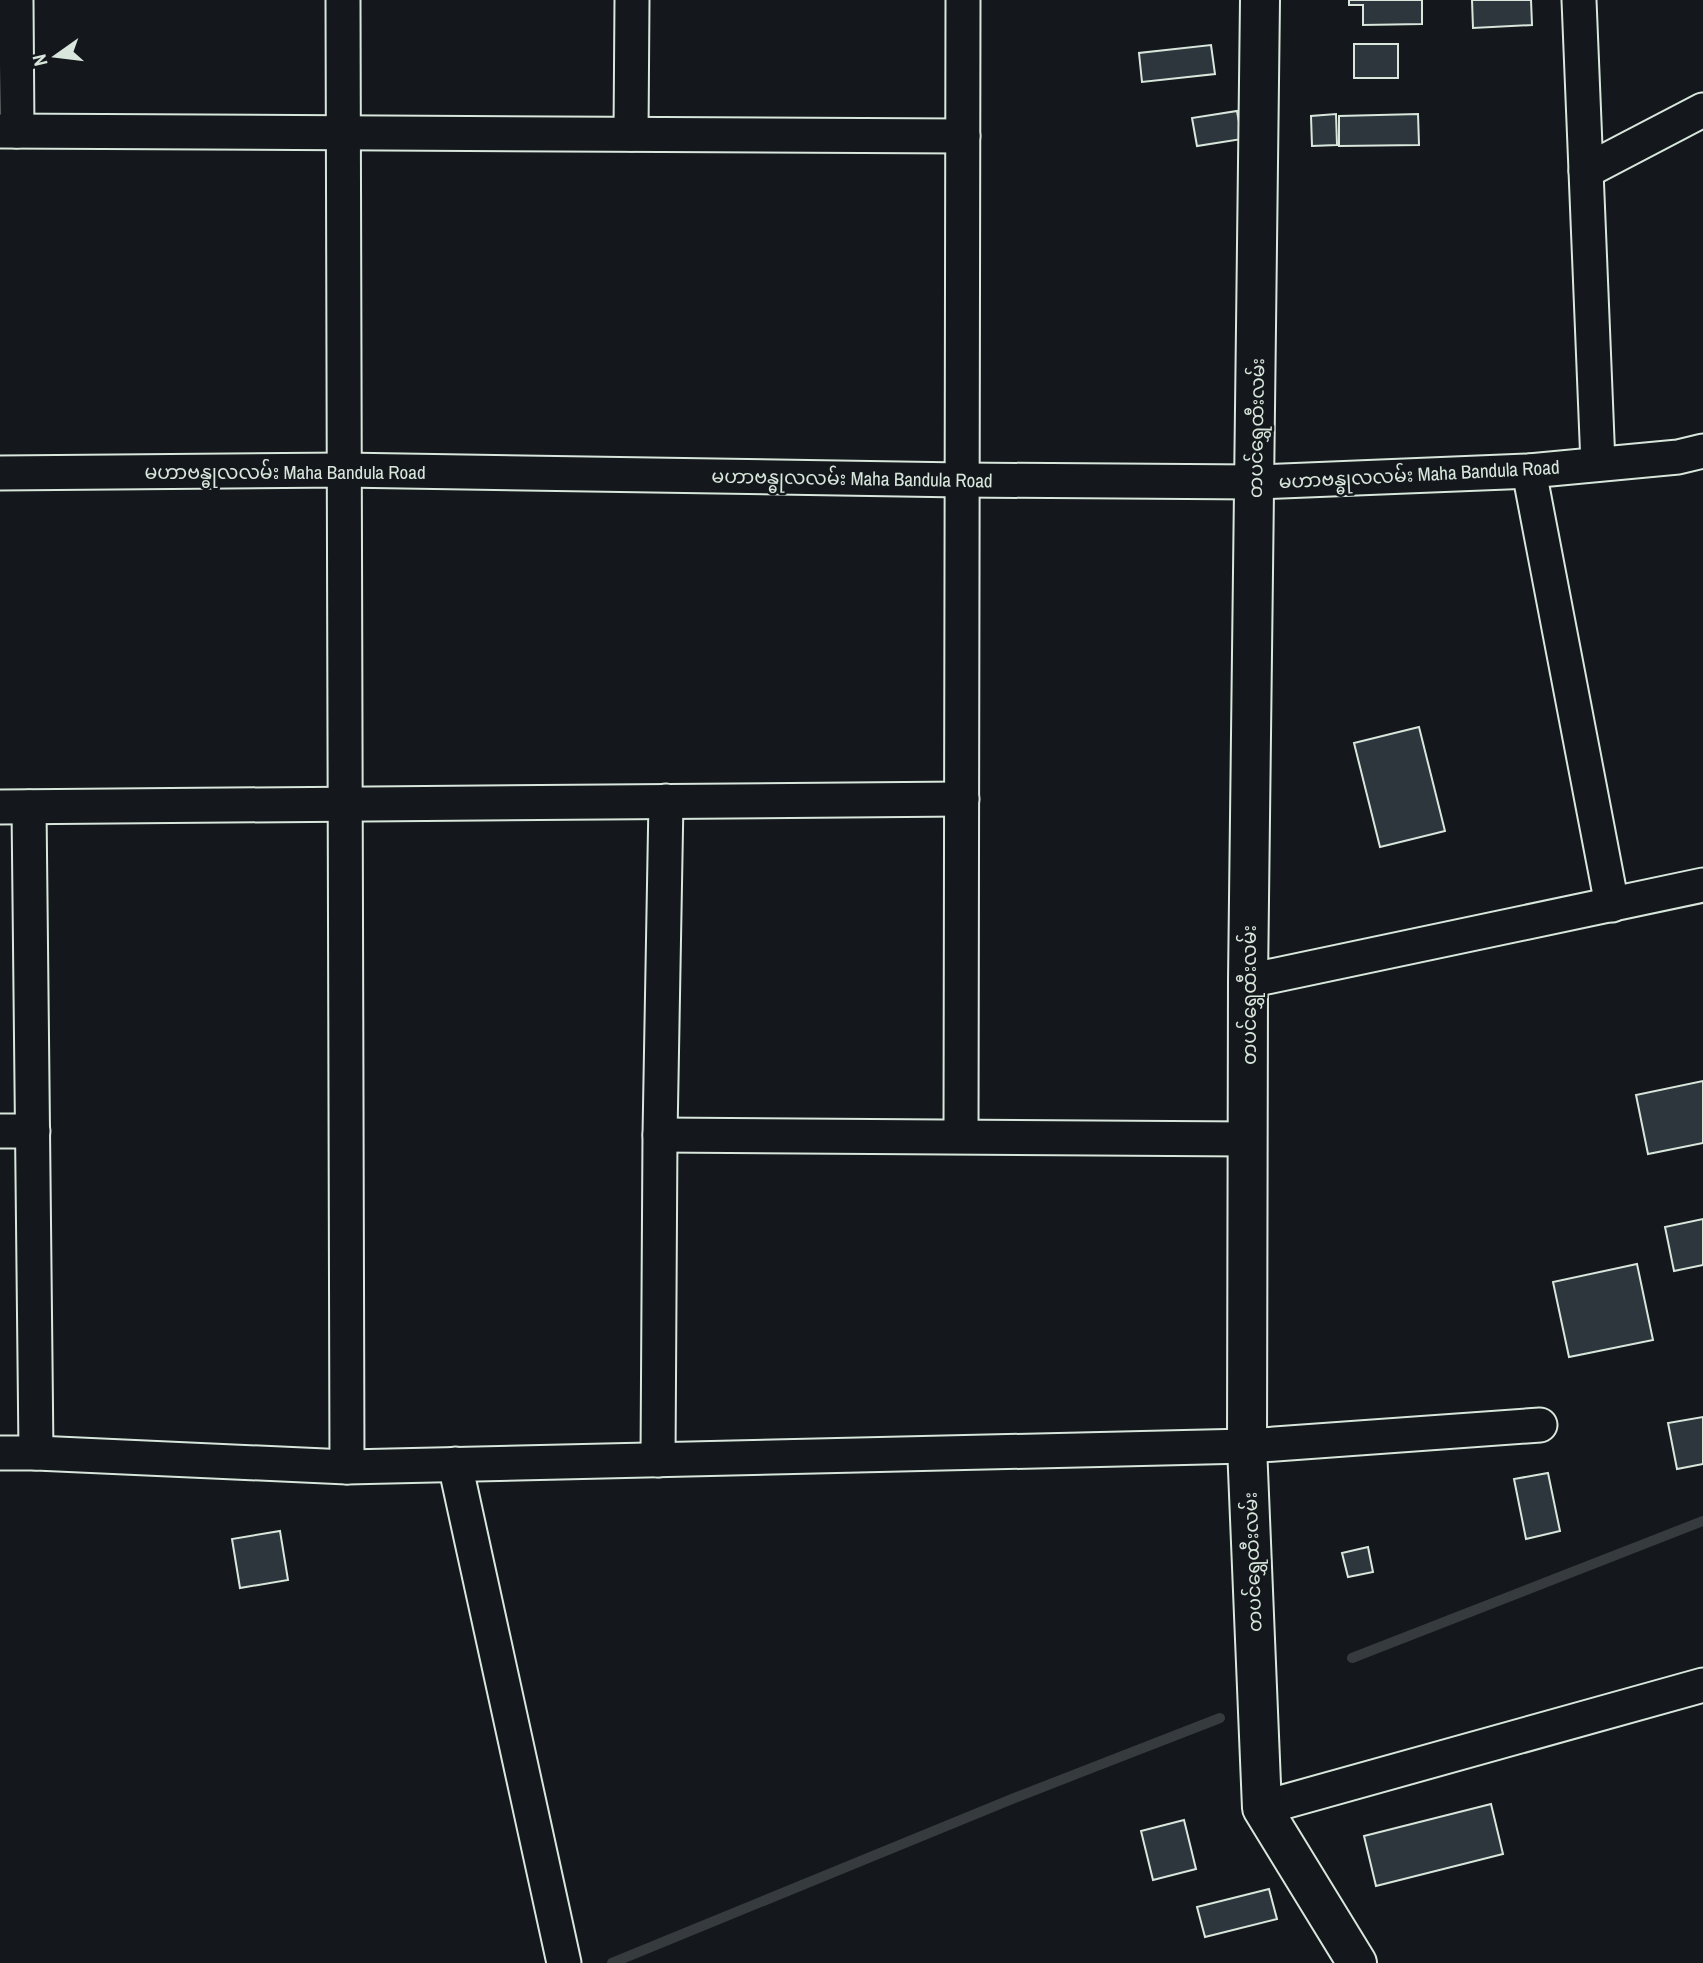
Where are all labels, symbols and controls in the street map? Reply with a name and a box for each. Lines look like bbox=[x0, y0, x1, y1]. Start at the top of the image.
north arrow bbox=[21, 21, 91, 91]
text: N bbox=[26, 52, 53, 69]
street label: တပင်ရွှေထီးလမ်း bbox=[1241, 358, 1273, 498]
street label: မဟာဗန္ဓုလလမ်း Maha Bandula Road bbox=[1278, 453, 1560, 498]
street label: မဟာဗန္ဓုလလမ်း Maha Bandula Road bbox=[144, 458, 426, 488]
street label: မဟာဗန္ဓုလလမ်း Maha Bandula Road bbox=[711, 462, 993, 497]
street label: တပင်ရွှေထီးလမ်း bbox=[1235, 925, 1265, 1065]
street label: တပင်ရွှေထီးလမ်း bbox=[1236, 1491, 1270, 1633]

